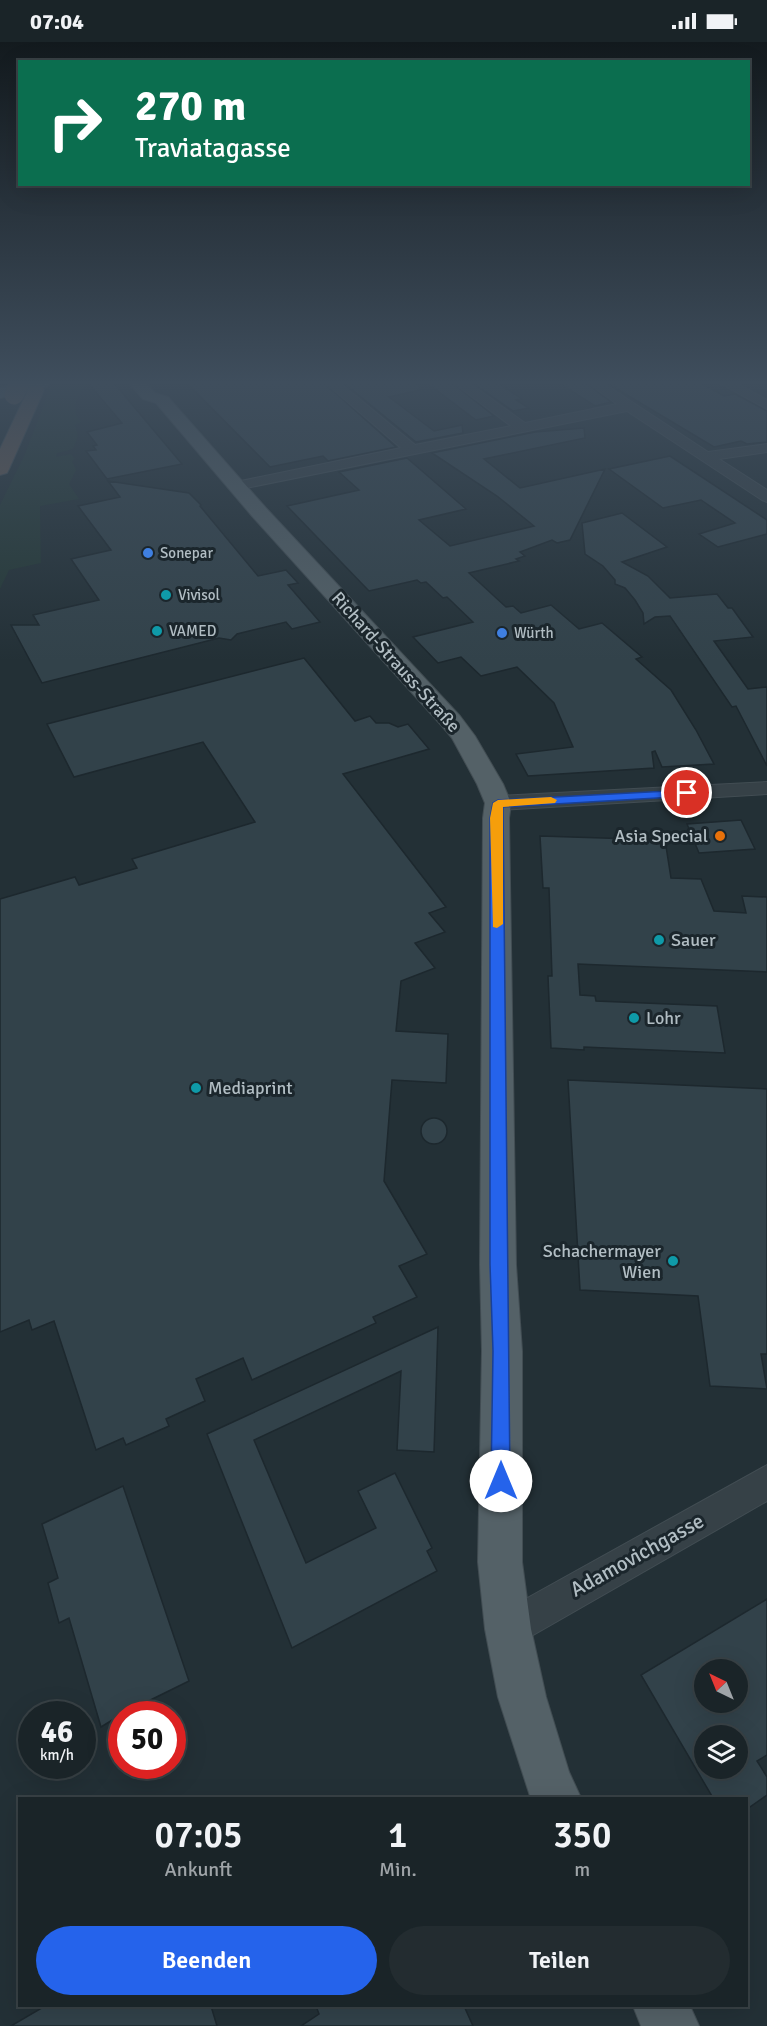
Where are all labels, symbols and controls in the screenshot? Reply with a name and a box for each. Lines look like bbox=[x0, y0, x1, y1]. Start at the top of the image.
text: 07:04 bbox=[30, 8, 84, 35]
text: 270 m bbox=[135, 81, 246, 132]
icon: right bbox=[36, 84, 114, 162]
text: Traviatagasse bbox=[135, 132, 291, 165]
place label: Sonepar bbox=[160, 544, 213, 562]
marker: Sonepar bbox=[141, 546, 155, 560]
place label: Vivisol bbox=[178, 586, 220, 604]
street label: Richard-Strauss-Straße bbox=[327, 587, 465, 737]
marker: Vivisol bbox=[159, 588, 173, 602]
place label: VAMED bbox=[169, 622, 216, 640]
marker: VAMED bbox=[150, 624, 164, 638]
place label: Würth bbox=[514, 624, 554, 642]
marker: Würth bbox=[495, 626, 509, 640]
pin bbox=[661, 767, 712, 818]
icon: arrive bbox=[670, 776, 703, 809]
place label: Asia Special bbox=[615, 825, 708, 847]
marker: Asia Special bbox=[713, 829, 727, 843]
place label: Sauer bbox=[671, 929, 716, 951]
marker: Sauer bbox=[652, 933, 666, 947]
place label: Lohr bbox=[646, 1007, 681, 1029]
marker: Lohr bbox=[627, 1011, 641, 1025]
place label: Mediaprint bbox=[208, 1077, 293, 1099]
marker: Mediaprint bbox=[189, 1081, 203, 1095]
place label: Schachermayer Wien bbox=[543, 1240, 661, 1283]
marker: Schachermayer Wien bbox=[666, 1254, 680, 1268]
position arrow bbox=[469, 1449, 533, 1513]
street label: Adamovichgasse bbox=[566, 1508, 708, 1602]
north arrow bbox=[694, 1659, 748, 1713]
map controls bbox=[694, 1659, 748, 1779]
speed limit sign: 50 bbox=[108, 1701, 186, 1779]
text: 46 bbox=[41, 1714, 73, 1751]
button: layers bbox=[694, 1725, 748, 1779]
text: km/h bbox=[40, 1746, 74, 1764]
text: 07:05 bbox=[155, 1813, 242, 1858]
text: 1 bbox=[388, 1813, 408, 1858]
text: 350 bbox=[553, 1813, 612, 1858]
text: Ankunft bbox=[165, 1857, 232, 1882]
text: Min. bbox=[379, 1857, 417, 1882]
text: m bbox=[574, 1857, 590, 1882]
button: Beenden bbox=[36, 1926, 377, 1995]
button: Teilen bbox=[389, 1926, 730, 1995]

